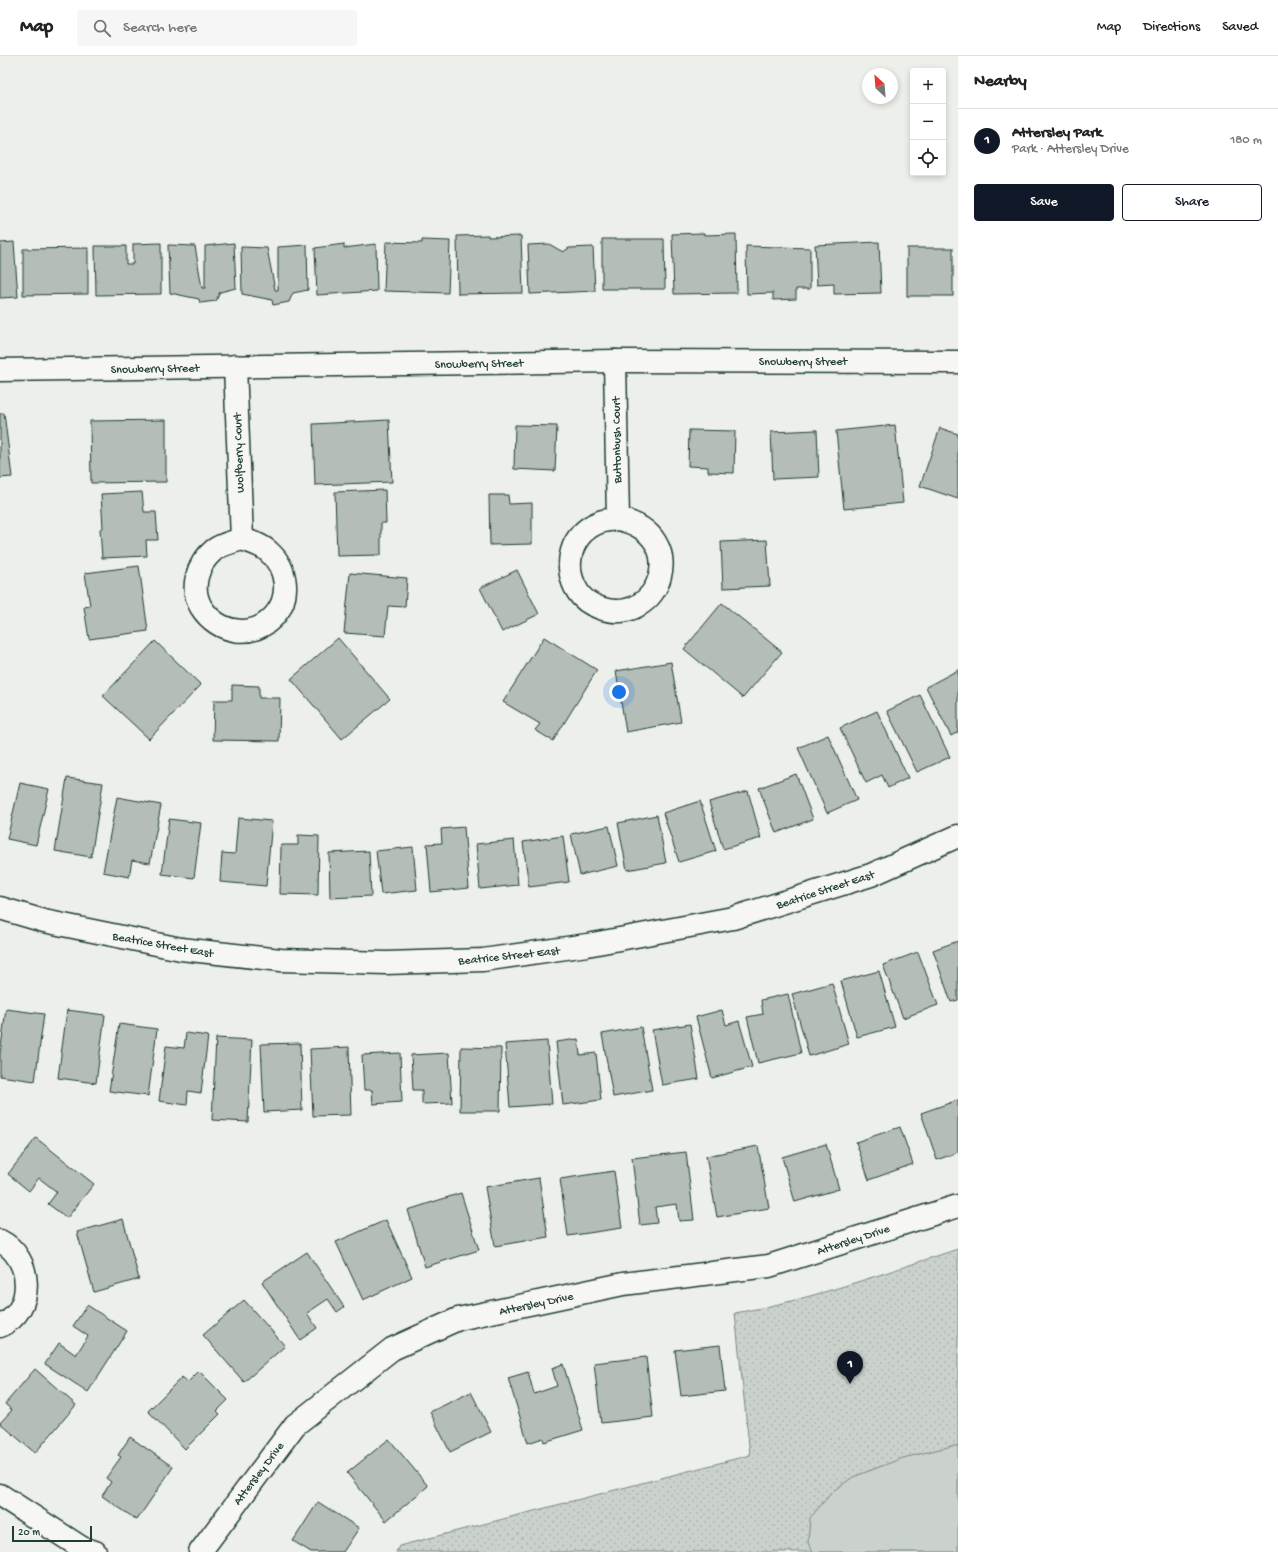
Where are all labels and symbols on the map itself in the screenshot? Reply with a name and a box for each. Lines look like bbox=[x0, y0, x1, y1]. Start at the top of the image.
north arrow bbox=[862, 68, 898, 104]
street label: Snowberry Street bbox=[759, 356, 848, 370]
street label: Snowberry Street bbox=[435, 357, 525, 373]
street label: Snowberry Street bbox=[111, 362, 201, 378]
street label: Buttonbush Court bbox=[610, 395, 626, 484]
street label: Wolfberry Court bbox=[232, 412, 248, 493]
your location bbox=[609, 682, 629, 702]
street label: Beatrice Street East bbox=[774, 868, 877, 914]
street label: Beatrice Street East bbox=[110, 930, 215, 962]
street label: Beatrice Street East bbox=[457, 945, 562, 969]
street label: Attersley Drive bbox=[816, 1222, 892, 1259]
street label: Attersley Drive bbox=[498, 1290, 576, 1320]
pin: 1 bbox=[837, 1351, 863, 1384]
street label: Attersley Drive bbox=[231, 1439, 288, 1509]
scale bar bbox=[12, 1524, 92, 1543]

